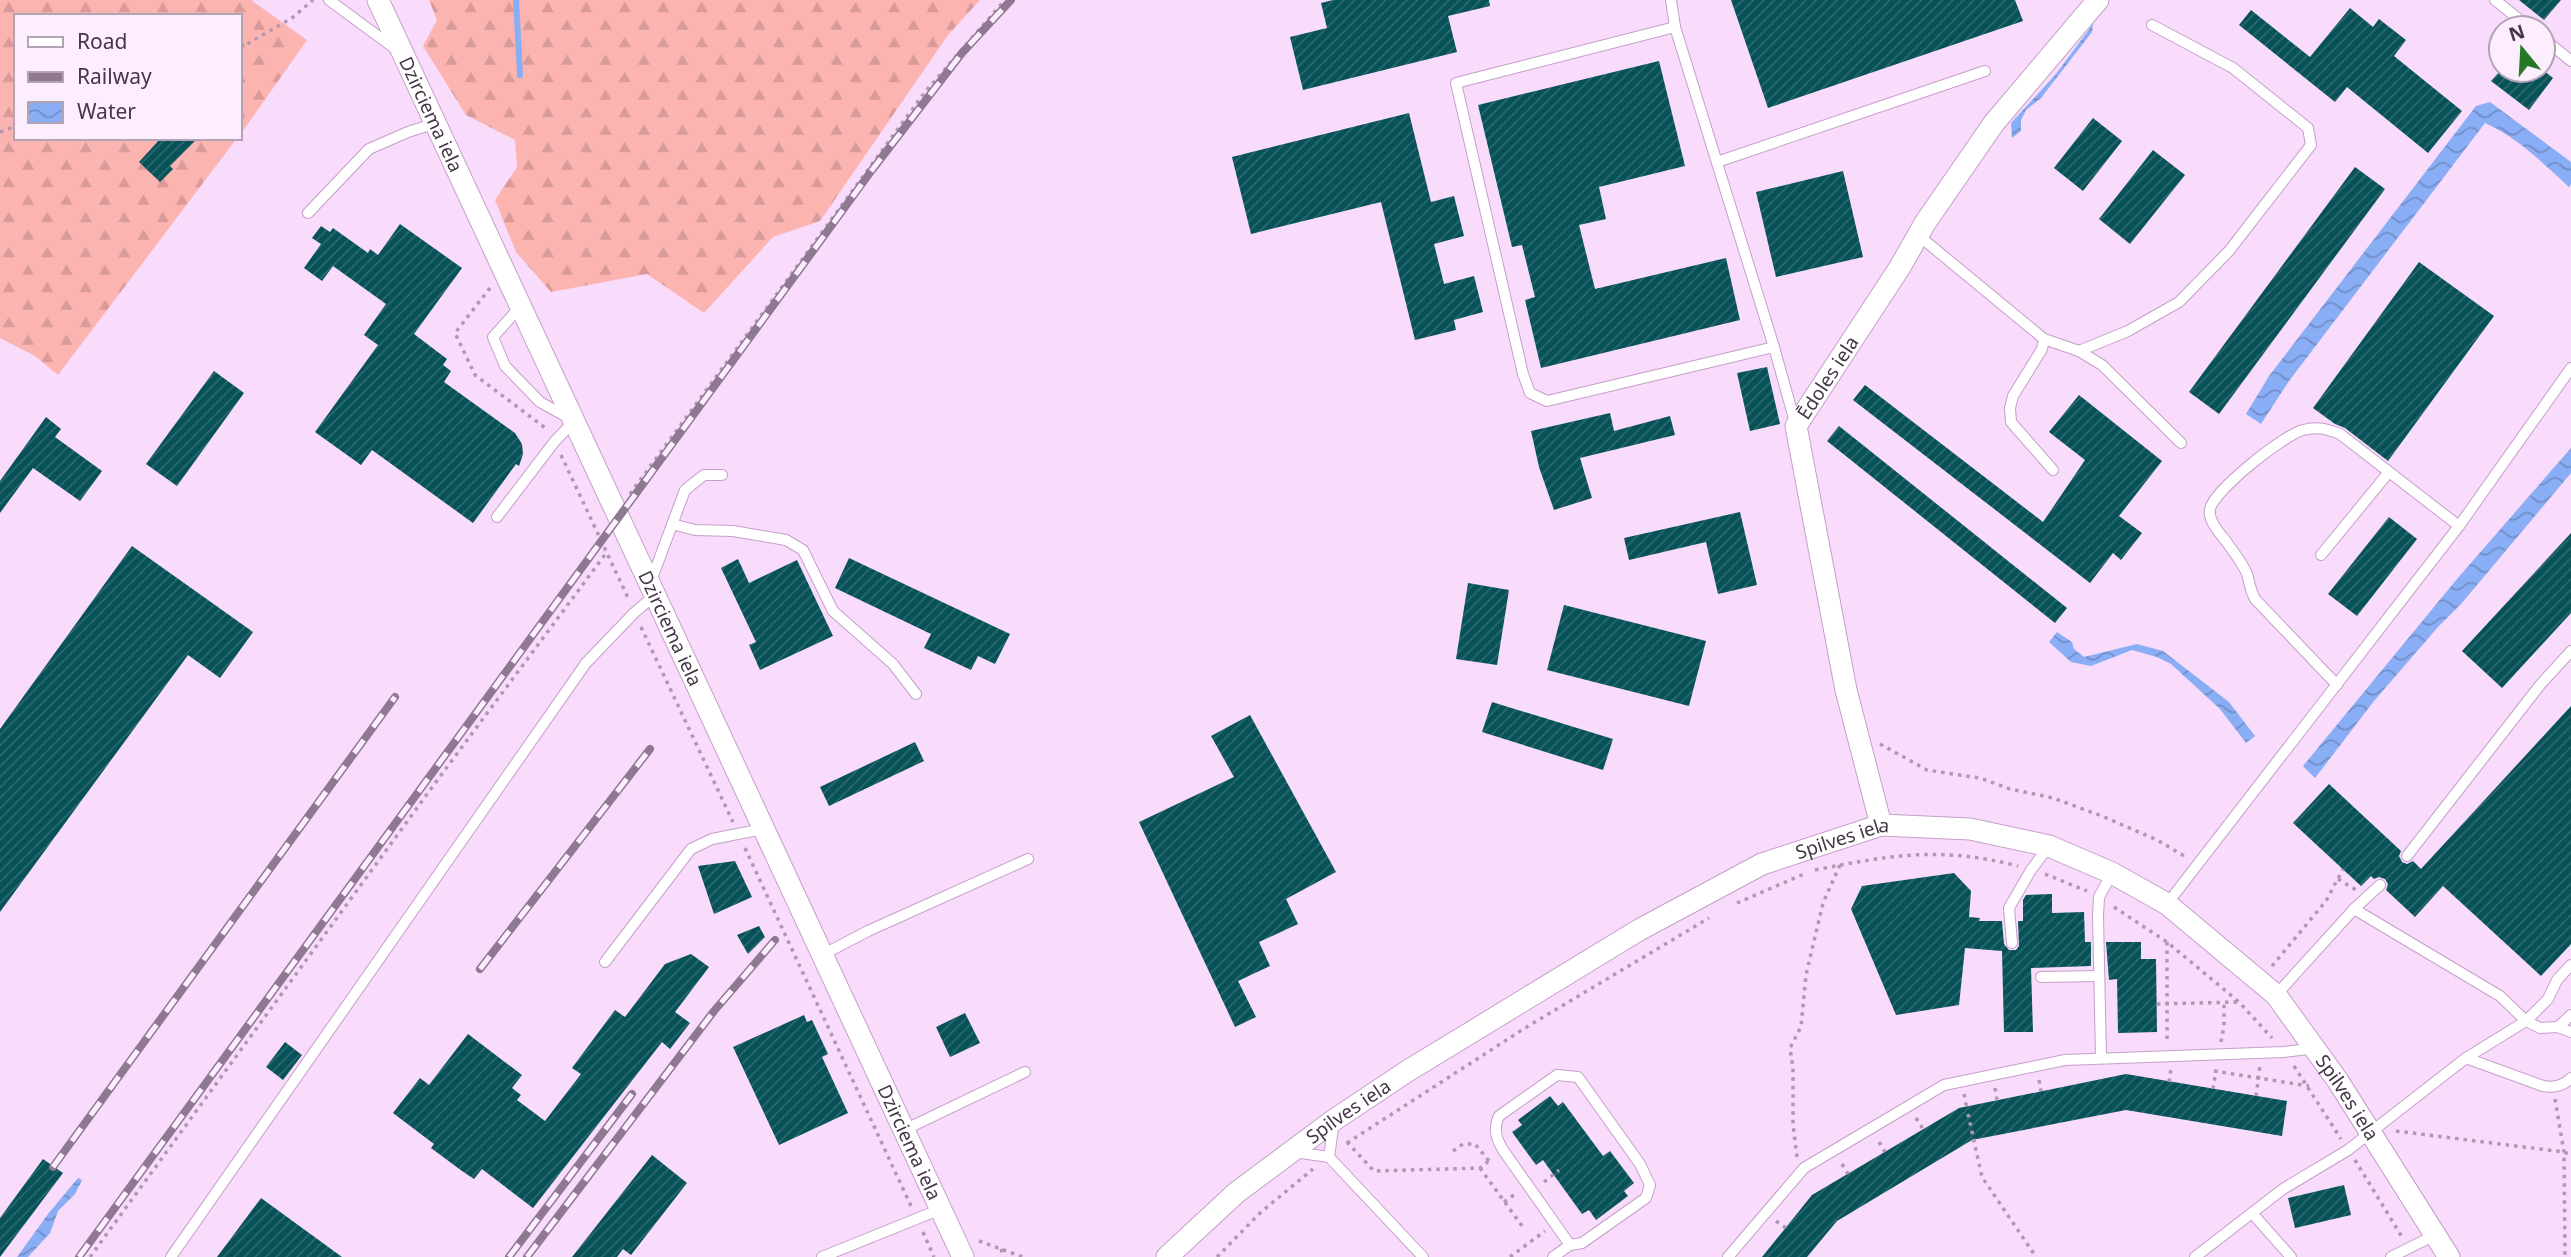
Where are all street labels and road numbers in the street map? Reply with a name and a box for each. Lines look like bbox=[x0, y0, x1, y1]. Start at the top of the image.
street label: Dzirciema iela bbox=[393, 52, 469, 176]
street label: Ēdoles iela bbox=[1791, 331, 1864, 424]
street label: Dzirciema iela bbox=[632, 566, 708, 690]
street label: Spilves iela bbox=[1792, 812, 1890, 865]
street label: Spilves iela bbox=[2310, 1049, 2385, 1145]
street label: Spilves iela bbox=[1300, 1073, 1396, 1150]
street label: Dzirciema iela bbox=[872, 1080, 948, 1204]

